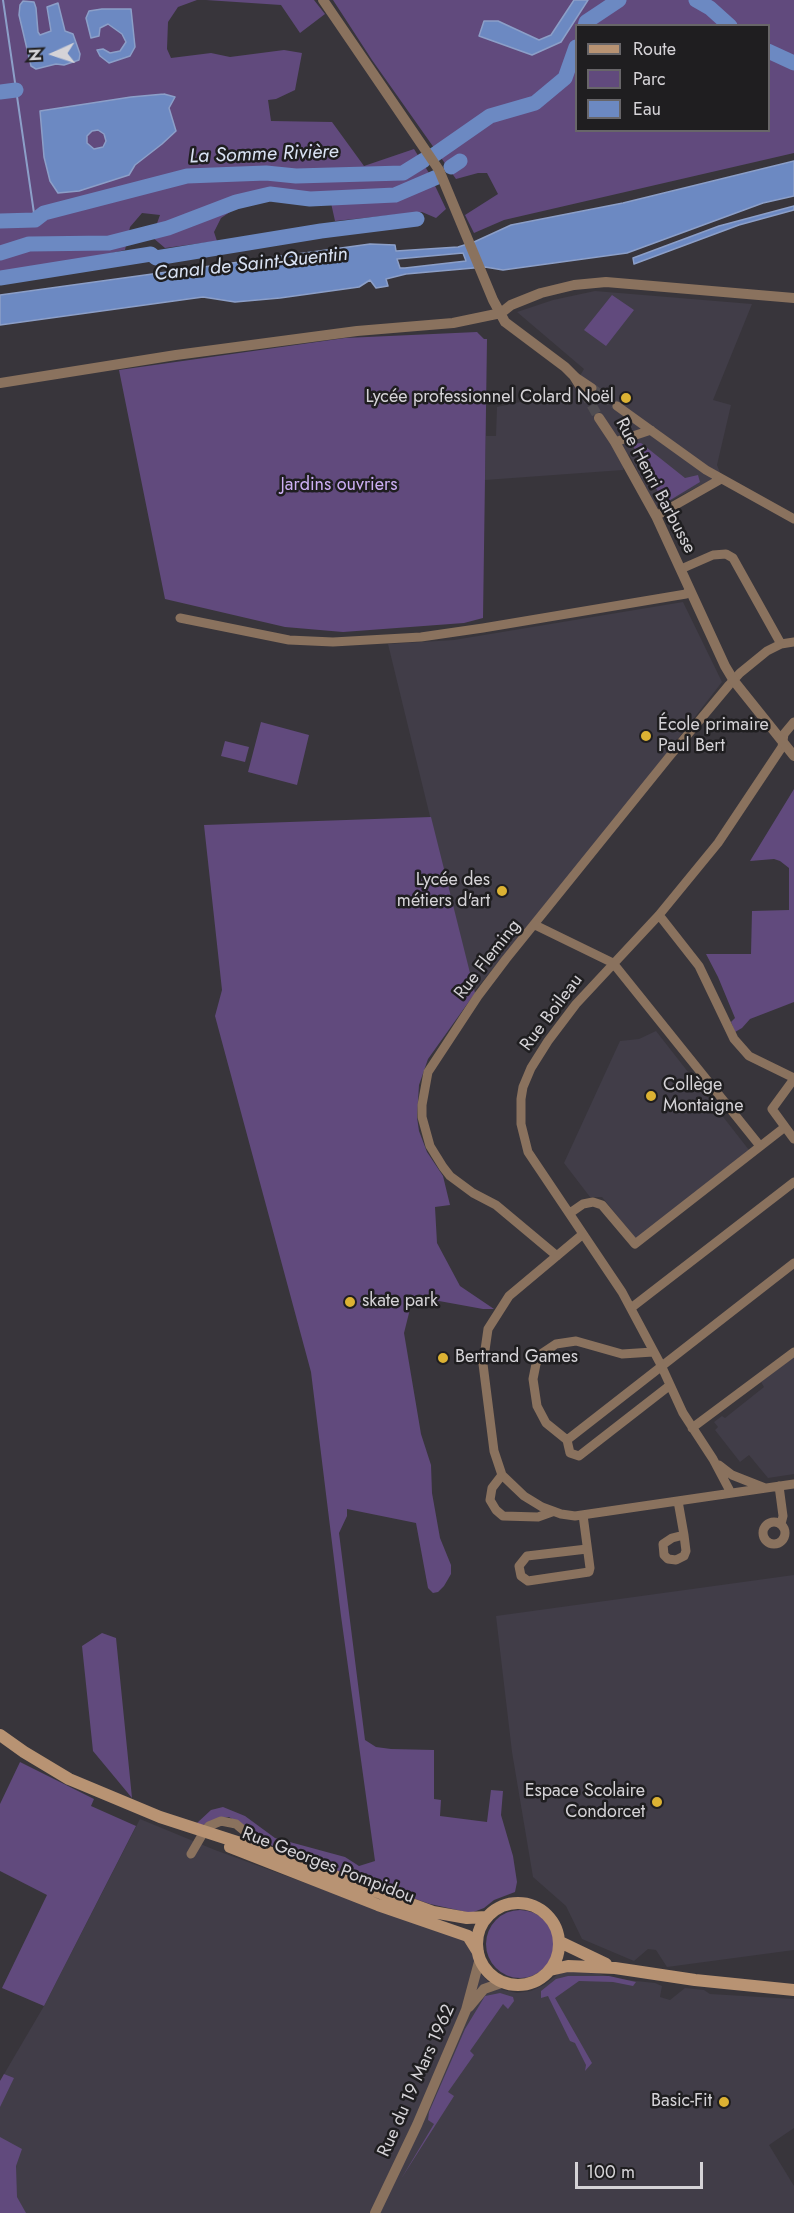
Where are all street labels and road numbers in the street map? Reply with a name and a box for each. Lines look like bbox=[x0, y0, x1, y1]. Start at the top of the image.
street label: Rue Henri Barbusse bbox=[610, 415, 700, 557]
street label: Rue Fleming bbox=[450, 916, 526, 1004]
street label: Rue Boileau bbox=[516, 970, 588, 1056]
street label: Rue Georges Pompidou bbox=[239, 1823, 417, 1909]
street label: Rue du 19 Mars 1962 bbox=[374, 2002, 460, 2160]

